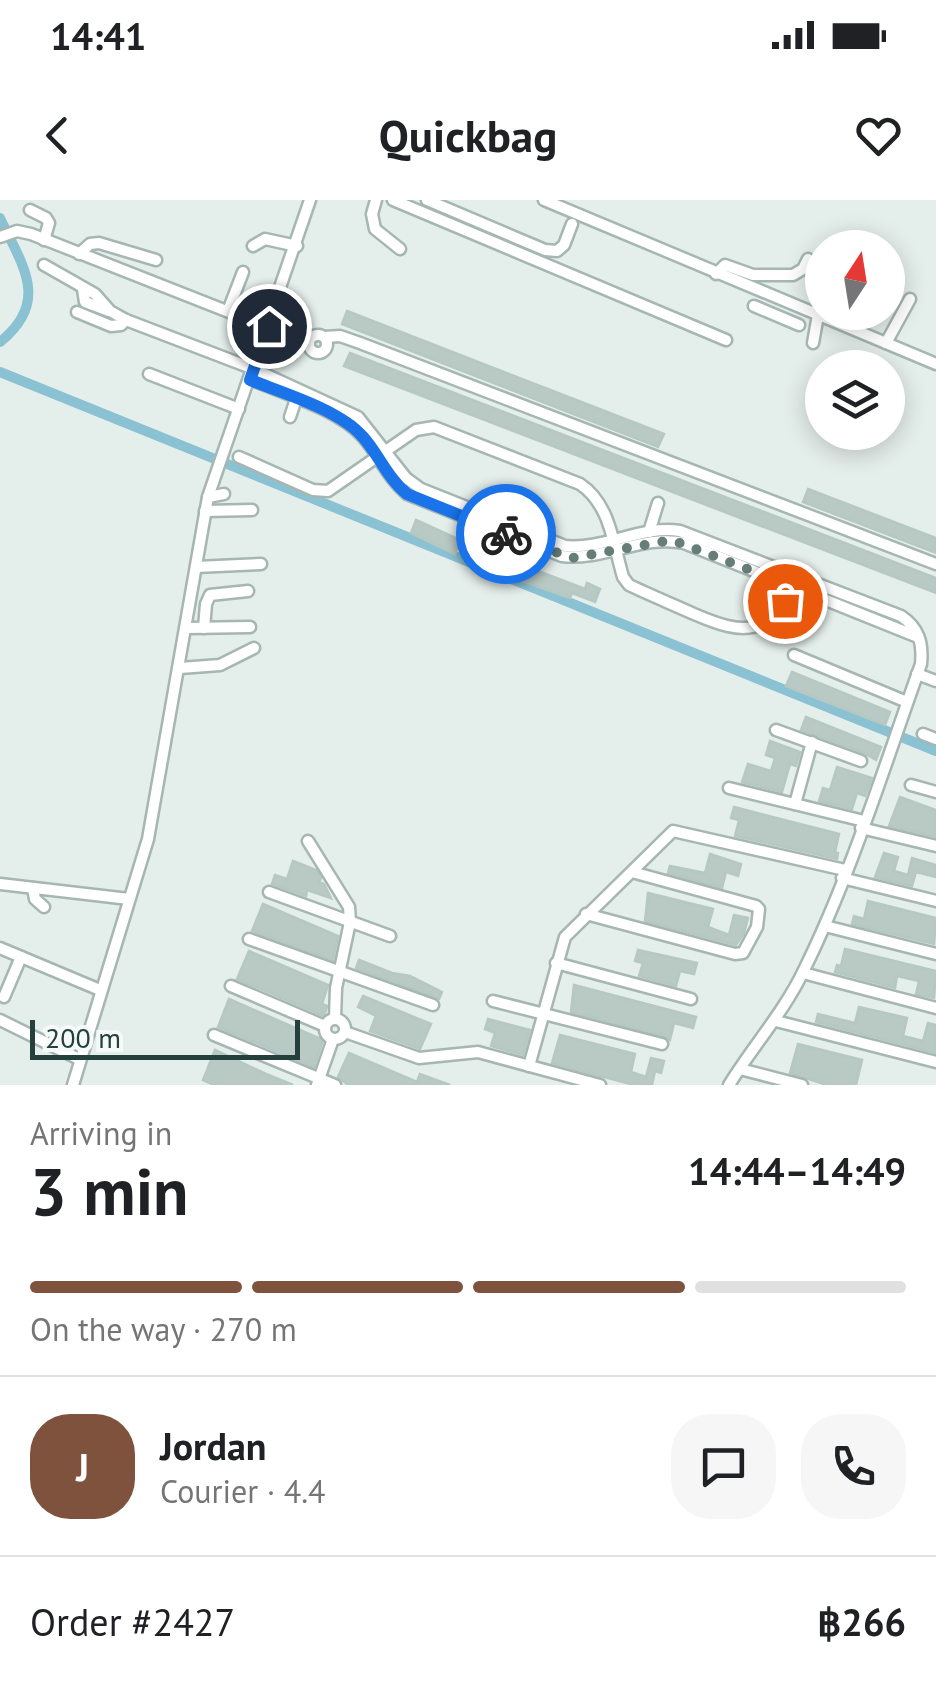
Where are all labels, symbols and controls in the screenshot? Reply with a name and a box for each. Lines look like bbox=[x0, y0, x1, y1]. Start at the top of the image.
text: 14:41 bbox=[50, 11, 146, 60]
text: Quickbag bbox=[379, 106, 557, 164]
icon: back bbox=[30, 108, 85, 163]
icon: heart bbox=[851, 108, 906, 163]
north arrow bbox=[805, 230, 905, 330]
map controls bbox=[805, 230, 905, 450]
pin bbox=[227, 284, 312, 369]
icon: home bbox=[242, 299, 297, 354]
button: layers bbox=[805, 350, 905, 450]
courier bbox=[456, 484, 556, 584]
icon: bike bbox=[479, 507, 534, 562]
pin bbox=[743, 559, 828, 644]
icon: bag bbox=[758, 574, 813, 629]
scale bar bbox=[30, 1015, 300, 1060]
text: 200 m bbox=[45, 1019, 121, 1056]
text: Arriving in bbox=[30, 1112, 172, 1154]
text: 14:44–14:49 bbox=[688, 1146, 906, 1195]
text: 3 min bbox=[30, 1149, 189, 1233]
text: On the way · 270 m bbox=[30, 1308, 297, 1350]
button: chat bbox=[671, 1414, 776, 1519]
button: phone bbox=[801, 1414, 906, 1519]
text: Jordan bbox=[160, 1421, 266, 1470]
text: J bbox=[76, 1442, 89, 1491]
text: Courier · 4.4 bbox=[160, 1470, 326, 1512]
text: Order #2427 bbox=[30, 1597, 235, 1646]
text: ฿266 bbox=[817, 1597, 906, 1646]

